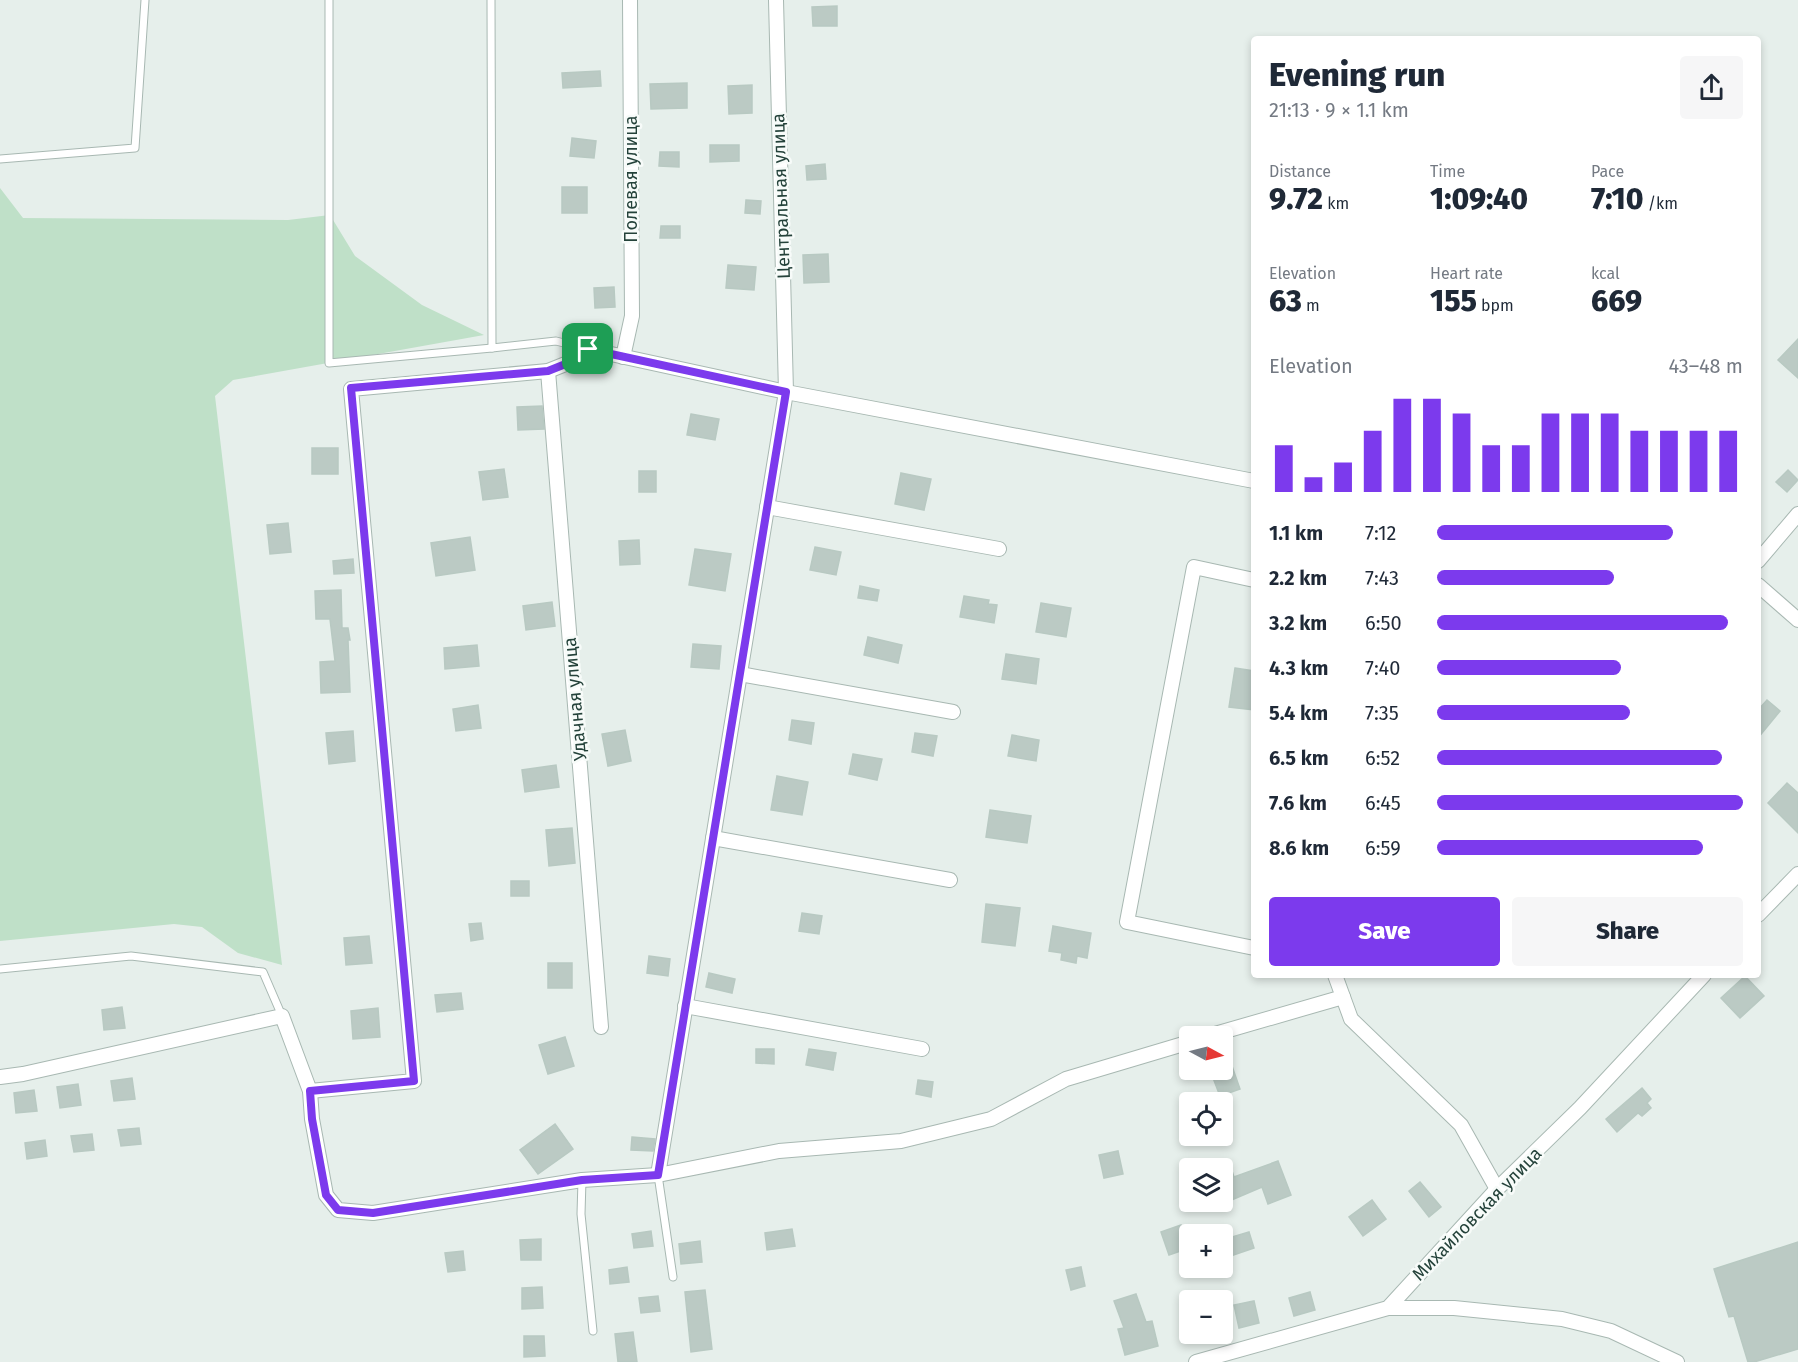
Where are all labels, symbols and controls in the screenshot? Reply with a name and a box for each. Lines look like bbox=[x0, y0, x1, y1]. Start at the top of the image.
text: Evening run bbox=[1269, 55, 1445, 95]
button: share bbox=[1680, 56, 1743, 119]
text: 21:13 · 9 × 1.1 km bbox=[1269, 98, 1409, 122]
street label: Центральная улица bbox=[767, 113, 795, 279]
street label: Полевая улица bbox=[620, 115, 642, 243]
text: Distance bbox=[1269, 162, 1331, 181]
text: Time bbox=[1430, 162, 1465, 181]
text: Pace bbox=[1591, 162, 1624, 181]
text: 9.72 bbox=[1269, 181, 1323, 217]
text: 1:09:40 bbox=[1430, 181, 1528, 217]
text: 7:10 bbox=[1591, 181, 1644, 217]
text: km bbox=[1323, 194, 1349, 213]
text: /km bbox=[1644, 194, 1678, 213]
text: Elevation bbox=[1269, 264, 1336, 283]
text: Heart rate bbox=[1430, 264, 1503, 283]
text: kcal bbox=[1591, 264, 1620, 283]
text: 63 bbox=[1269, 283, 1302, 319]
text: 155 bbox=[1430, 283, 1477, 319]
text: 669 bbox=[1591, 283, 1642, 319]
text: m bbox=[1302, 296, 1320, 315]
text: bpm bbox=[1477, 296, 1514, 315]
pin bbox=[562, 323, 613, 374]
icon: arrive bbox=[571, 332, 604, 365]
text: Elevation bbox=[1269, 354, 1353, 378]
text: 43–48 m bbox=[1668, 354, 1743, 378]
text: 1.1 km bbox=[1269, 521, 1323, 545]
text: 7:12 bbox=[1365, 521, 1396, 545]
text: 2.2 km bbox=[1269, 566, 1327, 590]
text: 7:43 bbox=[1365, 566, 1399, 590]
text: 3.2 km bbox=[1269, 611, 1327, 635]
text: 6:50 bbox=[1365, 611, 1402, 635]
street label: Удачная улица bbox=[559, 636, 591, 762]
text: 4.3 km bbox=[1269, 656, 1329, 680]
text: 7:40 bbox=[1365, 656, 1400, 680]
text: 5.4 km bbox=[1269, 701, 1328, 725]
text: 7:35 bbox=[1365, 701, 1399, 725]
text: 6.5 km bbox=[1269, 746, 1329, 770]
text: 6:52 bbox=[1365, 746, 1400, 770]
text: 7.6 km bbox=[1269, 791, 1327, 815]
text: 6:45 bbox=[1365, 791, 1401, 815]
text: 8.6 km bbox=[1269, 836, 1329, 860]
text: 6:59 bbox=[1365, 836, 1401, 860]
button: Save bbox=[1269, 897, 1500, 966]
button: Share bbox=[1512, 897, 1743, 966]
north arrow bbox=[1179, 1026, 1233, 1080]
map controls bbox=[1179, 1026, 1233, 1344]
button: locate bbox=[1179, 1092, 1233, 1146]
street label: Михайловская улица bbox=[1408, 1143, 1546, 1285]
button: layers bbox=[1179, 1158, 1233, 1212]
button: + bbox=[1179, 1224, 1233, 1278]
button: − bbox=[1179, 1290, 1233, 1344]

